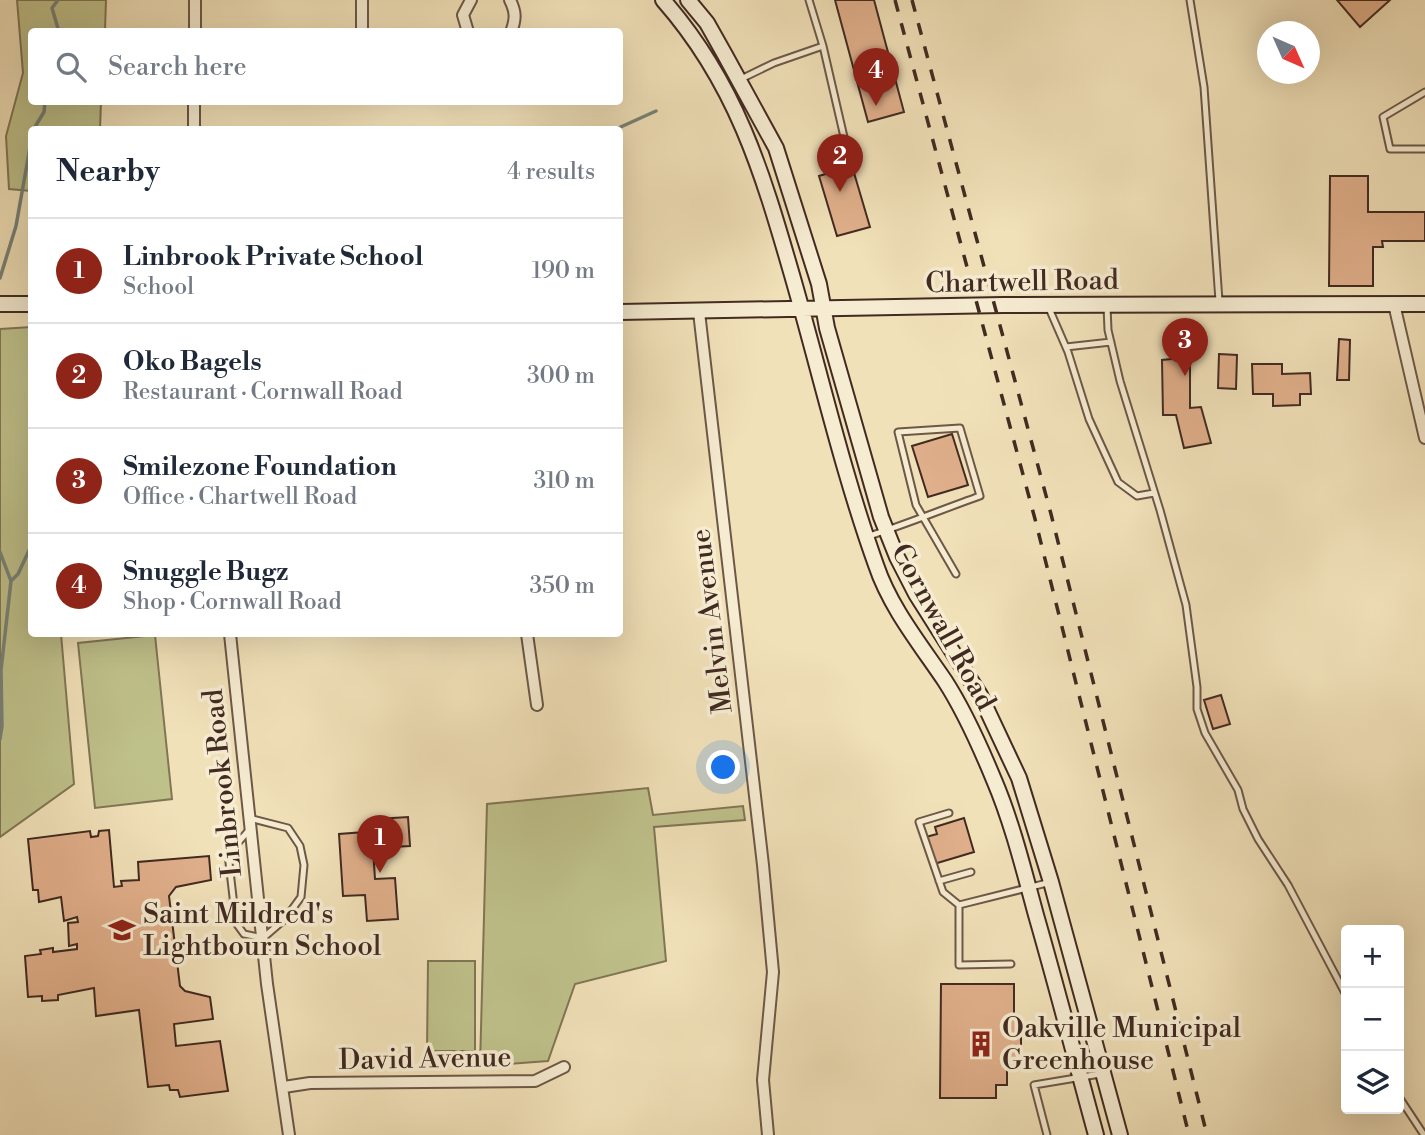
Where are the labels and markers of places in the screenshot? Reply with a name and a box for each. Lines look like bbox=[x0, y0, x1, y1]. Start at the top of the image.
pin: 4 bbox=[853, 48, 899, 106]
pin: 2 bbox=[817, 134, 863, 192]
pin: 3 bbox=[1162, 318, 1208, 376]
pin: 1 bbox=[357, 815, 403, 873]
place label: Saint Mildred's Lightbourn School bbox=[143, 897, 381, 964]
school or university icon: Saint Mildred's Lightbourn School bbox=[107, 915, 137, 945]
place label: Oakville Municipal Greenhouse bbox=[1002, 1011, 1241, 1078]
building icon: Oakville Municipal Greenhouse bbox=[966, 1029, 996, 1059]

